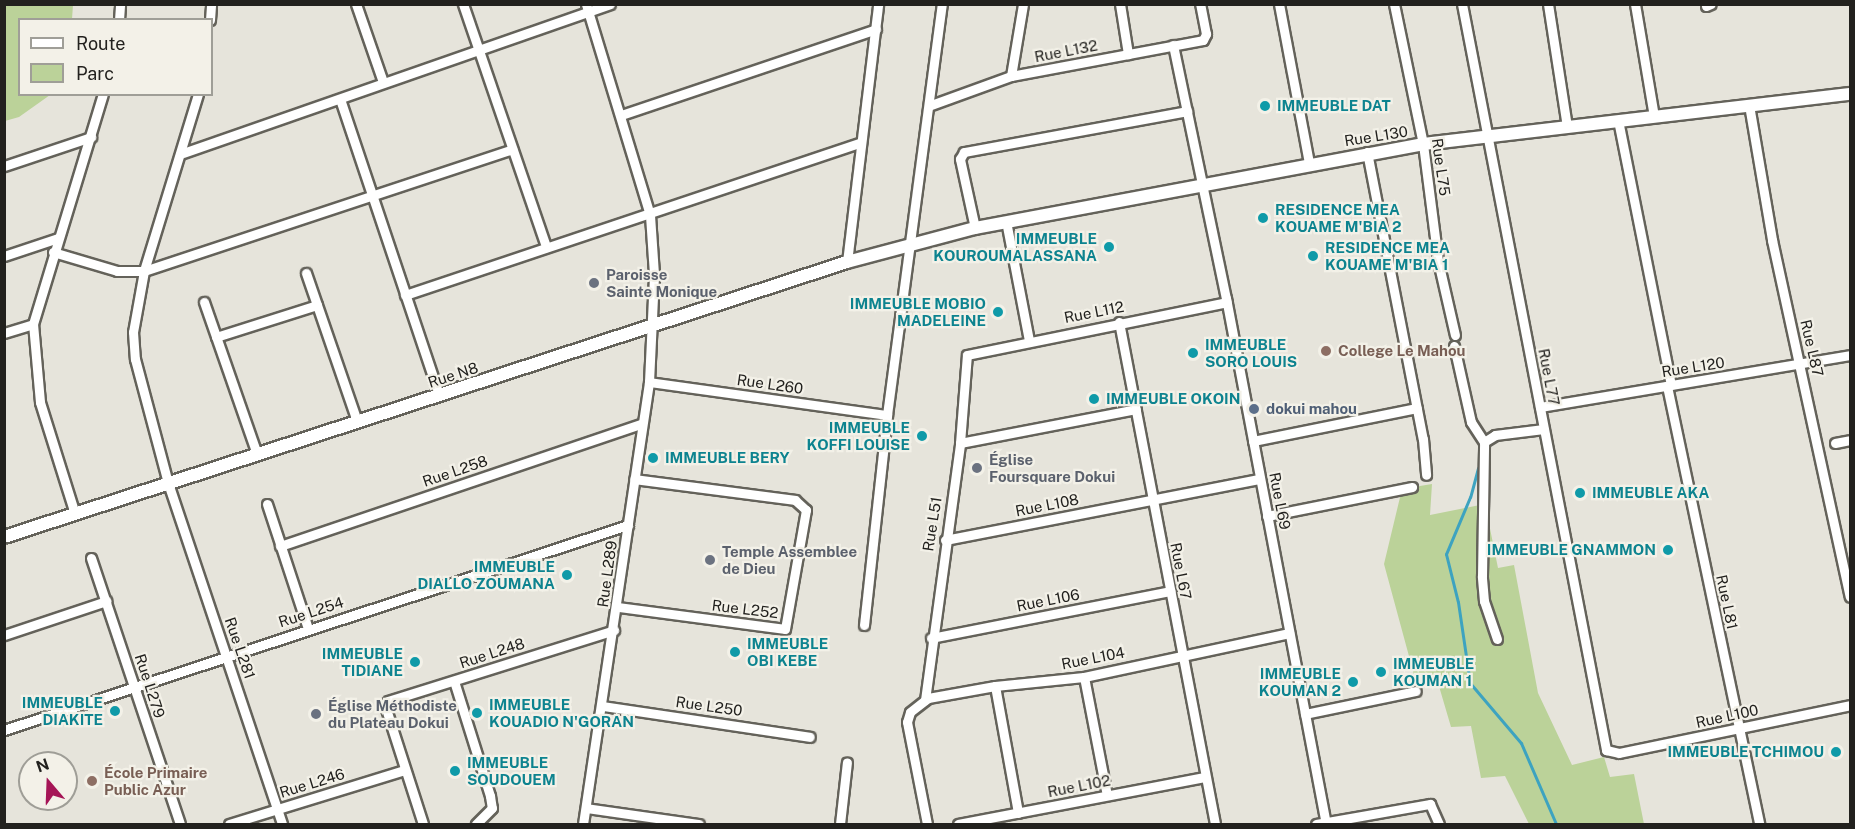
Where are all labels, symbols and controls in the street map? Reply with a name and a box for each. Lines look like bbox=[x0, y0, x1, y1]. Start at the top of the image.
legend bbox=[18, 18, 213, 96]
text: Route bbox=[76, 33, 125, 54]
street label: Rue L132 bbox=[1033, 36, 1099, 66]
text: Parc bbox=[76, 63, 114, 84]
place label: IMMEUBLE DAT bbox=[1277, 97, 1391, 115]
marker: IMMEUBLE DAT bbox=[1258, 99, 1272, 113]
street label: Rue L130 bbox=[1343, 122, 1409, 150]
street label: Rue L75 bbox=[1428, 137, 1454, 197]
place label: RESIDENCE MEA KOUAME M'BIA 2 bbox=[1275, 200, 1401, 235]
marker: RESIDENCE MEA KOUAME M'BIA 2 bbox=[1256, 211, 1270, 225]
place label: IMMEUBLE KOUROUMALASSANA bbox=[933, 229, 1097, 264]
place label: RESIDENCE MEA KOUAME M'BIA 1 bbox=[1325, 238, 1450, 273]
marker: IMMEUBLE KOUROUMALASSANA bbox=[1102, 240, 1116, 254]
marker: RESIDENCE MEA KOUAME M'BIA 1 bbox=[1306, 249, 1320, 263]
place label: Paroisse Sainte Monique bbox=[606, 265, 717, 300]
marker: Paroisse Sainte Monique bbox=[587, 276, 601, 290]
place label: IMMEUBLE MOBIO MADELEINE bbox=[850, 294, 986, 329]
street label: Rue L112 bbox=[1062, 297, 1126, 327]
marker: IMMEUBLE MOBIO MADELEINE bbox=[991, 305, 1005, 319]
street label: Rue L87 bbox=[1797, 318, 1827, 378]
place label: IMMEUBLE SORO LOUIS bbox=[1205, 335, 1297, 370]
place label: College Le Mahou bbox=[1338, 342, 1466, 360]
marker: College Le Mahou bbox=[1319, 344, 1333, 358]
marker: IMMEUBLE SORO LOUIS bbox=[1186, 346, 1200, 360]
street label: Rue L77 bbox=[1535, 347, 1563, 407]
street label: Rue L120 bbox=[1660, 353, 1726, 381]
street label: Rue N8 bbox=[426, 358, 480, 392]
street label: Rue L260 bbox=[736, 370, 804, 398]
place label: IMMEUBLE OKOIN bbox=[1106, 390, 1240, 408]
marker: IMMEUBLE OKOIN bbox=[1087, 392, 1101, 406]
place label: dokui mahou bbox=[1266, 400, 1357, 418]
marker: dokui mahou bbox=[1247, 402, 1261, 416]
place label: IMMEUBLE KOFFI LOUISE bbox=[806, 418, 910, 453]
marker: IMMEUBLE KOFFI LOUISE bbox=[915, 429, 929, 443]
place label: IMMEUBLE BERY bbox=[665, 449, 790, 467]
place label: Église Foursquare Dokui bbox=[989, 450, 1115, 485]
street label: Rue L258 bbox=[420, 451, 490, 491]
marker: IMMEUBLE BERY bbox=[646, 451, 660, 465]
marker: Église Foursquare Dokui bbox=[970, 461, 984, 475]
street label: Rue L69 bbox=[1266, 471, 1294, 531]
place label: IMMEUBLE AKA bbox=[1592, 484, 1709, 502]
marker: IMMEUBLE AKA bbox=[1573, 486, 1587, 500]
street label: Rue L108 bbox=[1014, 490, 1080, 520]
street label: Rue L51 bbox=[919, 495, 945, 553]
street label: Rue L289 bbox=[593, 539, 621, 609]
street label: Rue L67 bbox=[1167, 541, 1195, 601]
place label: IMMEUBLE GNAMMON bbox=[1487, 541, 1656, 559]
place label: Temple Assemblee de Dieu bbox=[722, 542, 857, 577]
marker: IMMEUBLE GNAMMON bbox=[1661, 543, 1675, 557]
marker: Temple Assemblee de Dieu bbox=[703, 553, 717, 567]
place label: IMMEUBLE DIALLO ZOUMANA bbox=[417, 557, 555, 592]
marker: IMMEUBLE DIALLO ZOUMANA bbox=[560, 568, 574, 582]
street label: Rue L81 bbox=[1712, 573, 1742, 631]
street label: Rue L106 bbox=[1015, 585, 1081, 615]
street label: Rue L254 bbox=[276, 593, 346, 631]
street label: Rue L252 bbox=[711, 596, 779, 622]
street label: Rue L281 bbox=[221, 615, 259, 681]
street label: Rue L248 bbox=[457, 634, 527, 672]
place label: IMMEUBLE OBI KEBE bbox=[747, 634, 828, 669]
street label: Rue L104 bbox=[1060, 643, 1126, 673]
place label: IMMEUBLE TIDIANE bbox=[322, 644, 403, 679]
marker: IMMEUBLE OBI KEBE bbox=[728, 645, 742, 659]
street label: Rue L279 bbox=[131, 652, 169, 720]
place label: IMMEUBLE KOUMAN 1 bbox=[1393, 654, 1474, 689]
marker: IMMEUBLE TIDIANE bbox=[408, 655, 422, 669]
place label: IMMEUBLE KOUMAN 2 bbox=[1259, 664, 1341, 699]
marker: IMMEUBLE KOUMAN 1 bbox=[1374, 665, 1388, 679]
marker: IMMEUBLE KOUMAN 2 bbox=[1346, 675, 1360, 689]
street label: Rue L250 bbox=[674, 692, 744, 720]
place label: IMMEUBLE DIAKITE bbox=[22, 693, 103, 728]
place label: IMMEUBLE KOUADIO N'GORAN bbox=[489, 695, 634, 730]
place label: Église Méthodiste du Plateau Dokui bbox=[328, 696, 457, 731]
street label: Rue L100 bbox=[1694, 701, 1760, 731]
marker: IMMEUBLE DIAKITE bbox=[108, 704, 122, 718]
marker: IMMEUBLE KOUADIO N'GORAN bbox=[470, 706, 484, 720]
marker: Église Méthodiste du Plateau Dokui bbox=[309, 707, 323, 721]
place label: IMMEUBLE TCHIMOU bbox=[1667, 743, 1824, 761]
marker: IMMEUBLE TCHIMOU bbox=[1829, 745, 1843, 759]
north arrow bbox=[18, 751, 78, 811]
place label: IMMEUBLE SOUDOUEM bbox=[467, 753, 556, 788]
text: N bbox=[34, 754, 52, 776]
place label: École Primaire Public Azur bbox=[104, 763, 208, 798]
marker: IMMEUBLE SOUDOUEM bbox=[448, 764, 462, 778]
street label: Rue L246 bbox=[277, 765, 347, 801]
street label: Rue L102 bbox=[1046, 771, 1112, 801]
marker: École Primaire Public Azur bbox=[85, 774, 99, 788]

